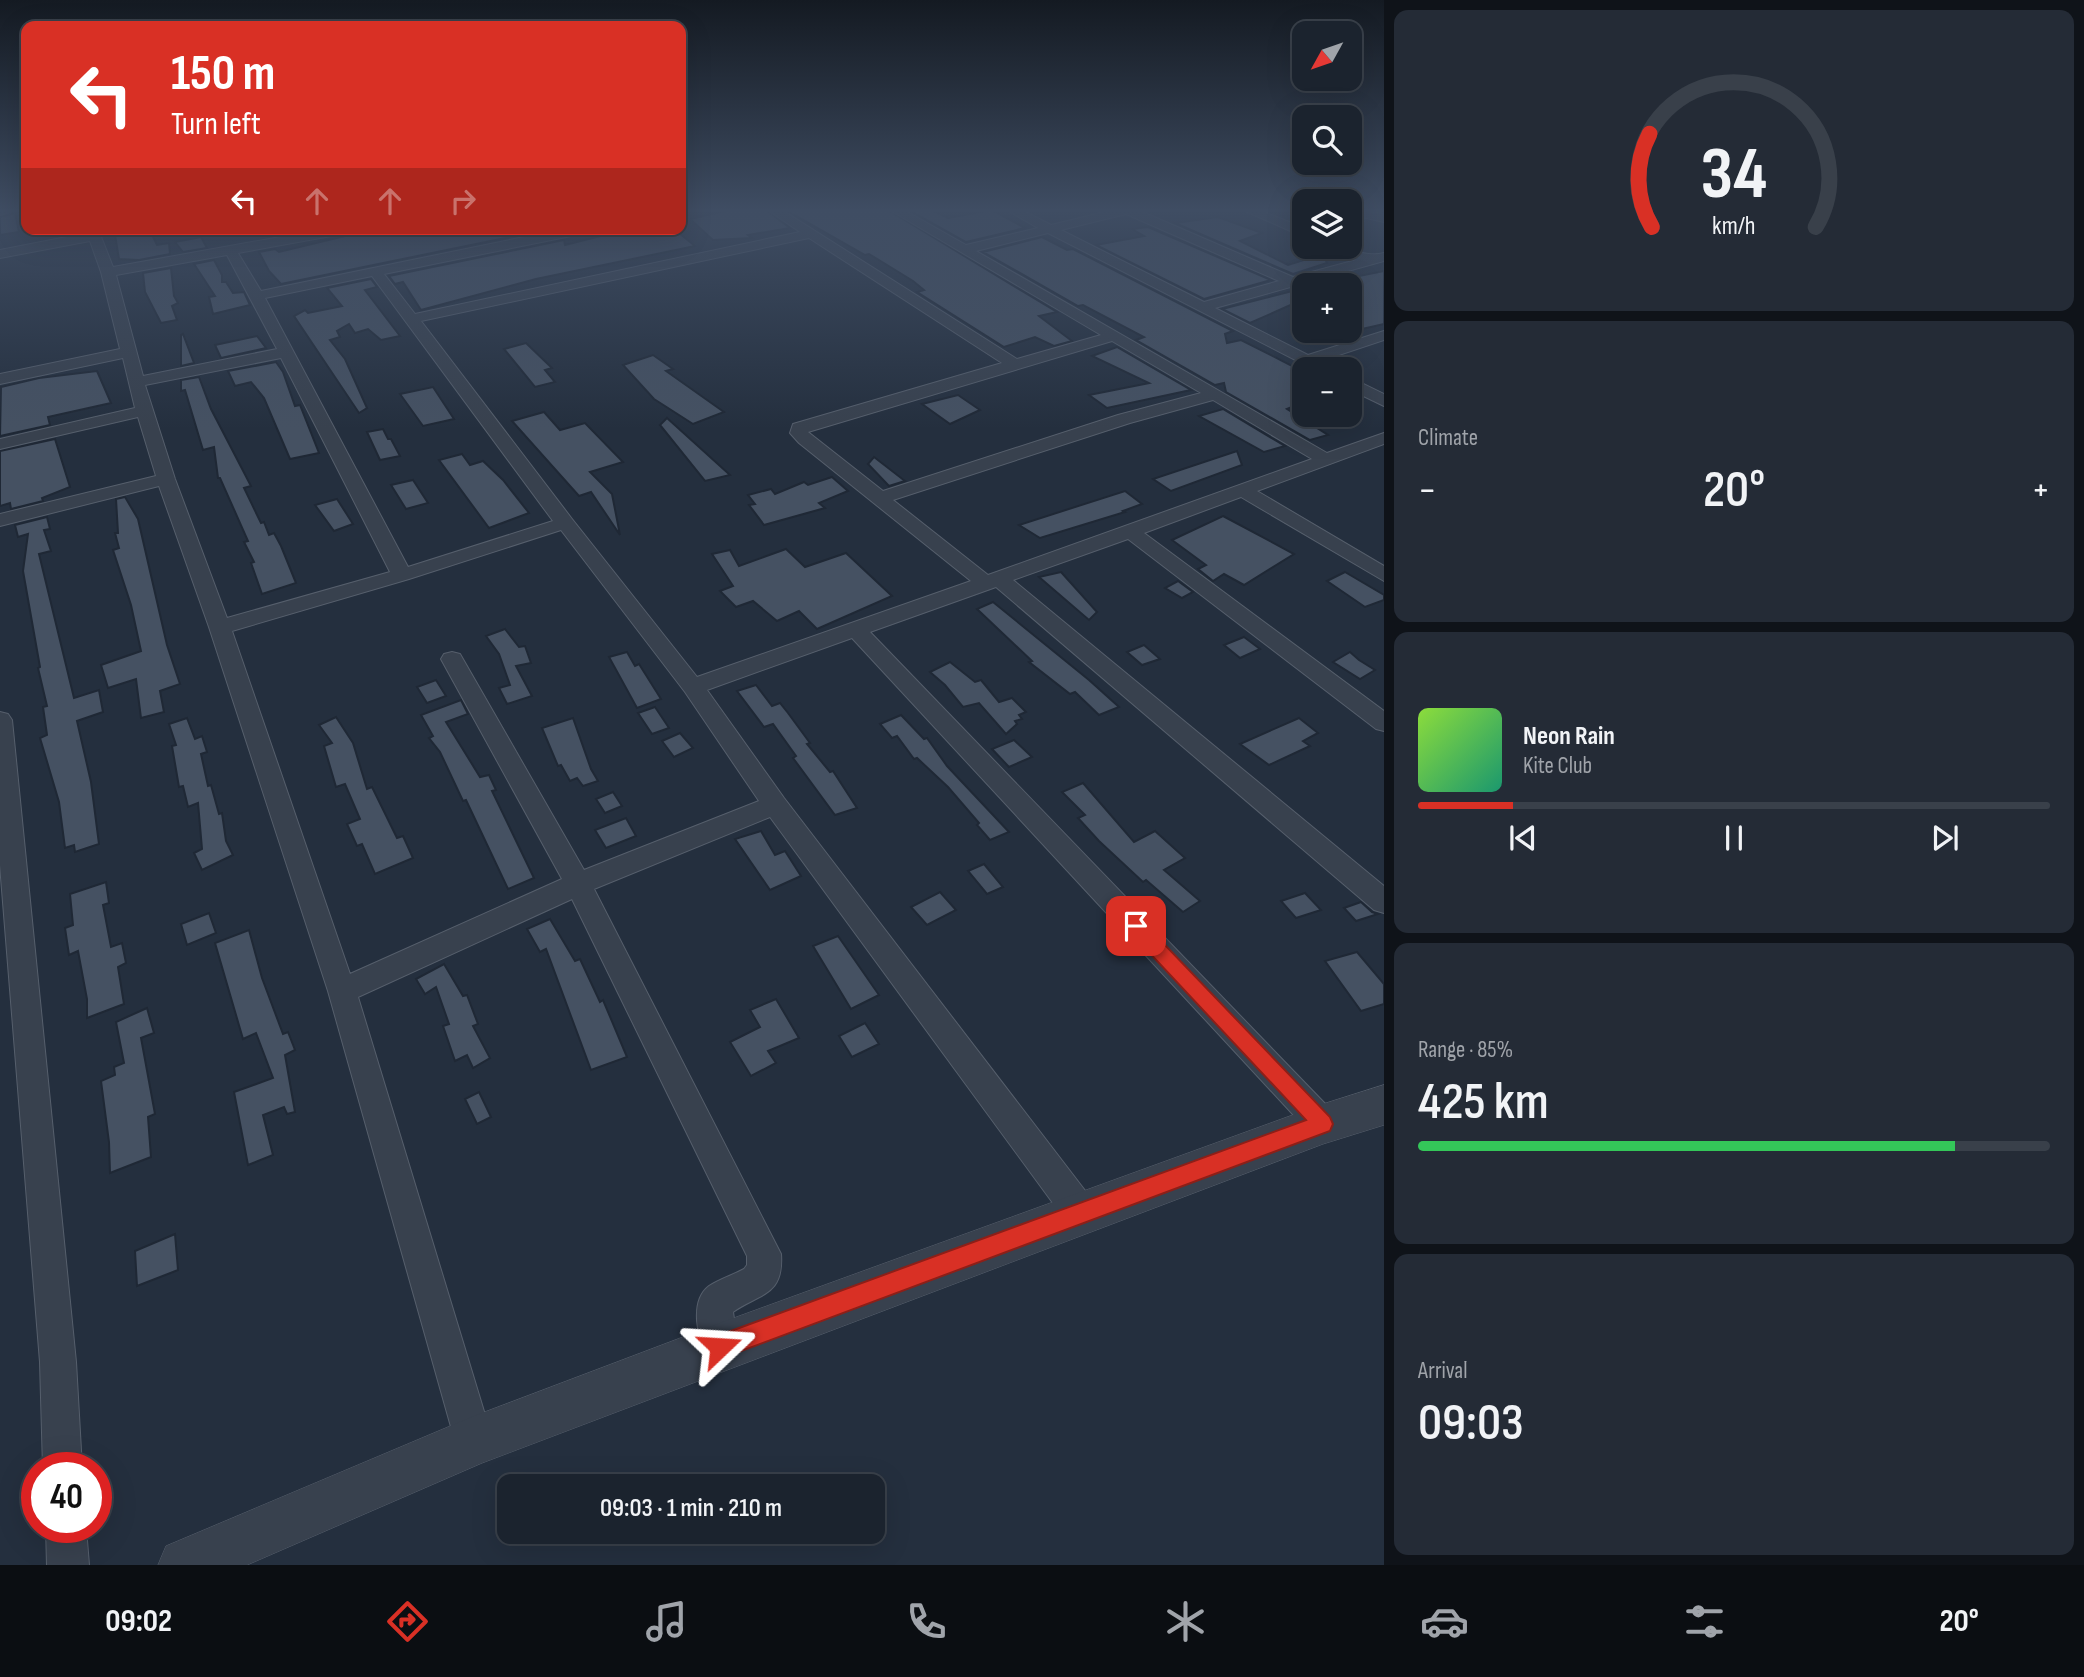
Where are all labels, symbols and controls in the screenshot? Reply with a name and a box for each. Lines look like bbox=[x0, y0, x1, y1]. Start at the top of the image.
north arrow bbox=[1292, 21, 1362, 91]
map controls bbox=[1292, 21, 1362, 427]
text: 150 m bbox=[171, 45, 275, 104]
icon: left bbox=[56, 49, 147, 140]
text: Turn left bbox=[171, 105, 261, 144]
button: search bbox=[1292, 105, 1362, 175]
text: 34 bbox=[1701, 131, 1767, 219]
icon: left bbox=[225, 182, 263, 220]
icon: ahead bbox=[298, 182, 336, 220]
icon: ahead bbox=[371, 182, 409, 220]
icon: right bbox=[444, 182, 482, 220]
button: layers bbox=[1292, 189, 1362, 259]
text: km/h bbox=[1712, 210, 1756, 241]
button: + bbox=[1292, 273, 1362, 343]
button: − bbox=[1292, 357, 1362, 427]
text: Climate bbox=[1418, 424, 1478, 452]
text: 20° bbox=[1703, 459, 1765, 522]
text: − bbox=[1418, 468, 1437, 513]
text: + bbox=[2031, 468, 2050, 513]
text: Neon Rain bbox=[1523, 721, 1615, 752]
text: Kite Club bbox=[1523, 752, 1592, 780]
icon: previous bbox=[1504, 819, 1542, 857]
icon: pause bbox=[1715, 819, 1753, 857]
icon: next bbox=[1926, 819, 1964, 857]
pin bbox=[1106, 896, 1166, 956]
icon: arrive bbox=[1117, 907, 1155, 945]
text: Range · 85% bbox=[1418, 1036, 1513, 1064]
text: 425 km bbox=[1418, 1071, 1549, 1134]
position arrow bbox=[683, 1310, 757, 1384]
text: Arrival bbox=[1418, 1357, 1467, 1385]
text: 09:03 bbox=[1418, 1392, 1524, 1455]
speed limit sign: 40 bbox=[21, 1452, 112, 1543]
text: 09:03 · 1 min · 210 m bbox=[600, 1493, 782, 1524]
icon: directions bbox=[383, 1597, 432, 1646]
icon: music bbox=[642, 1597, 691, 1646]
icon: phone bbox=[902, 1597, 951, 1646]
icon: climate bbox=[1161, 1597, 1210, 1646]
icon: car bbox=[1420, 1597, 1469, 1646]
icon: filters bbox=[1680, 1597, 1729, 1646]
text: 09:02 bbox=[105, 1602, 172, 1641]
text: 20° bbox=[1939, 1602, 1979, 1641]

